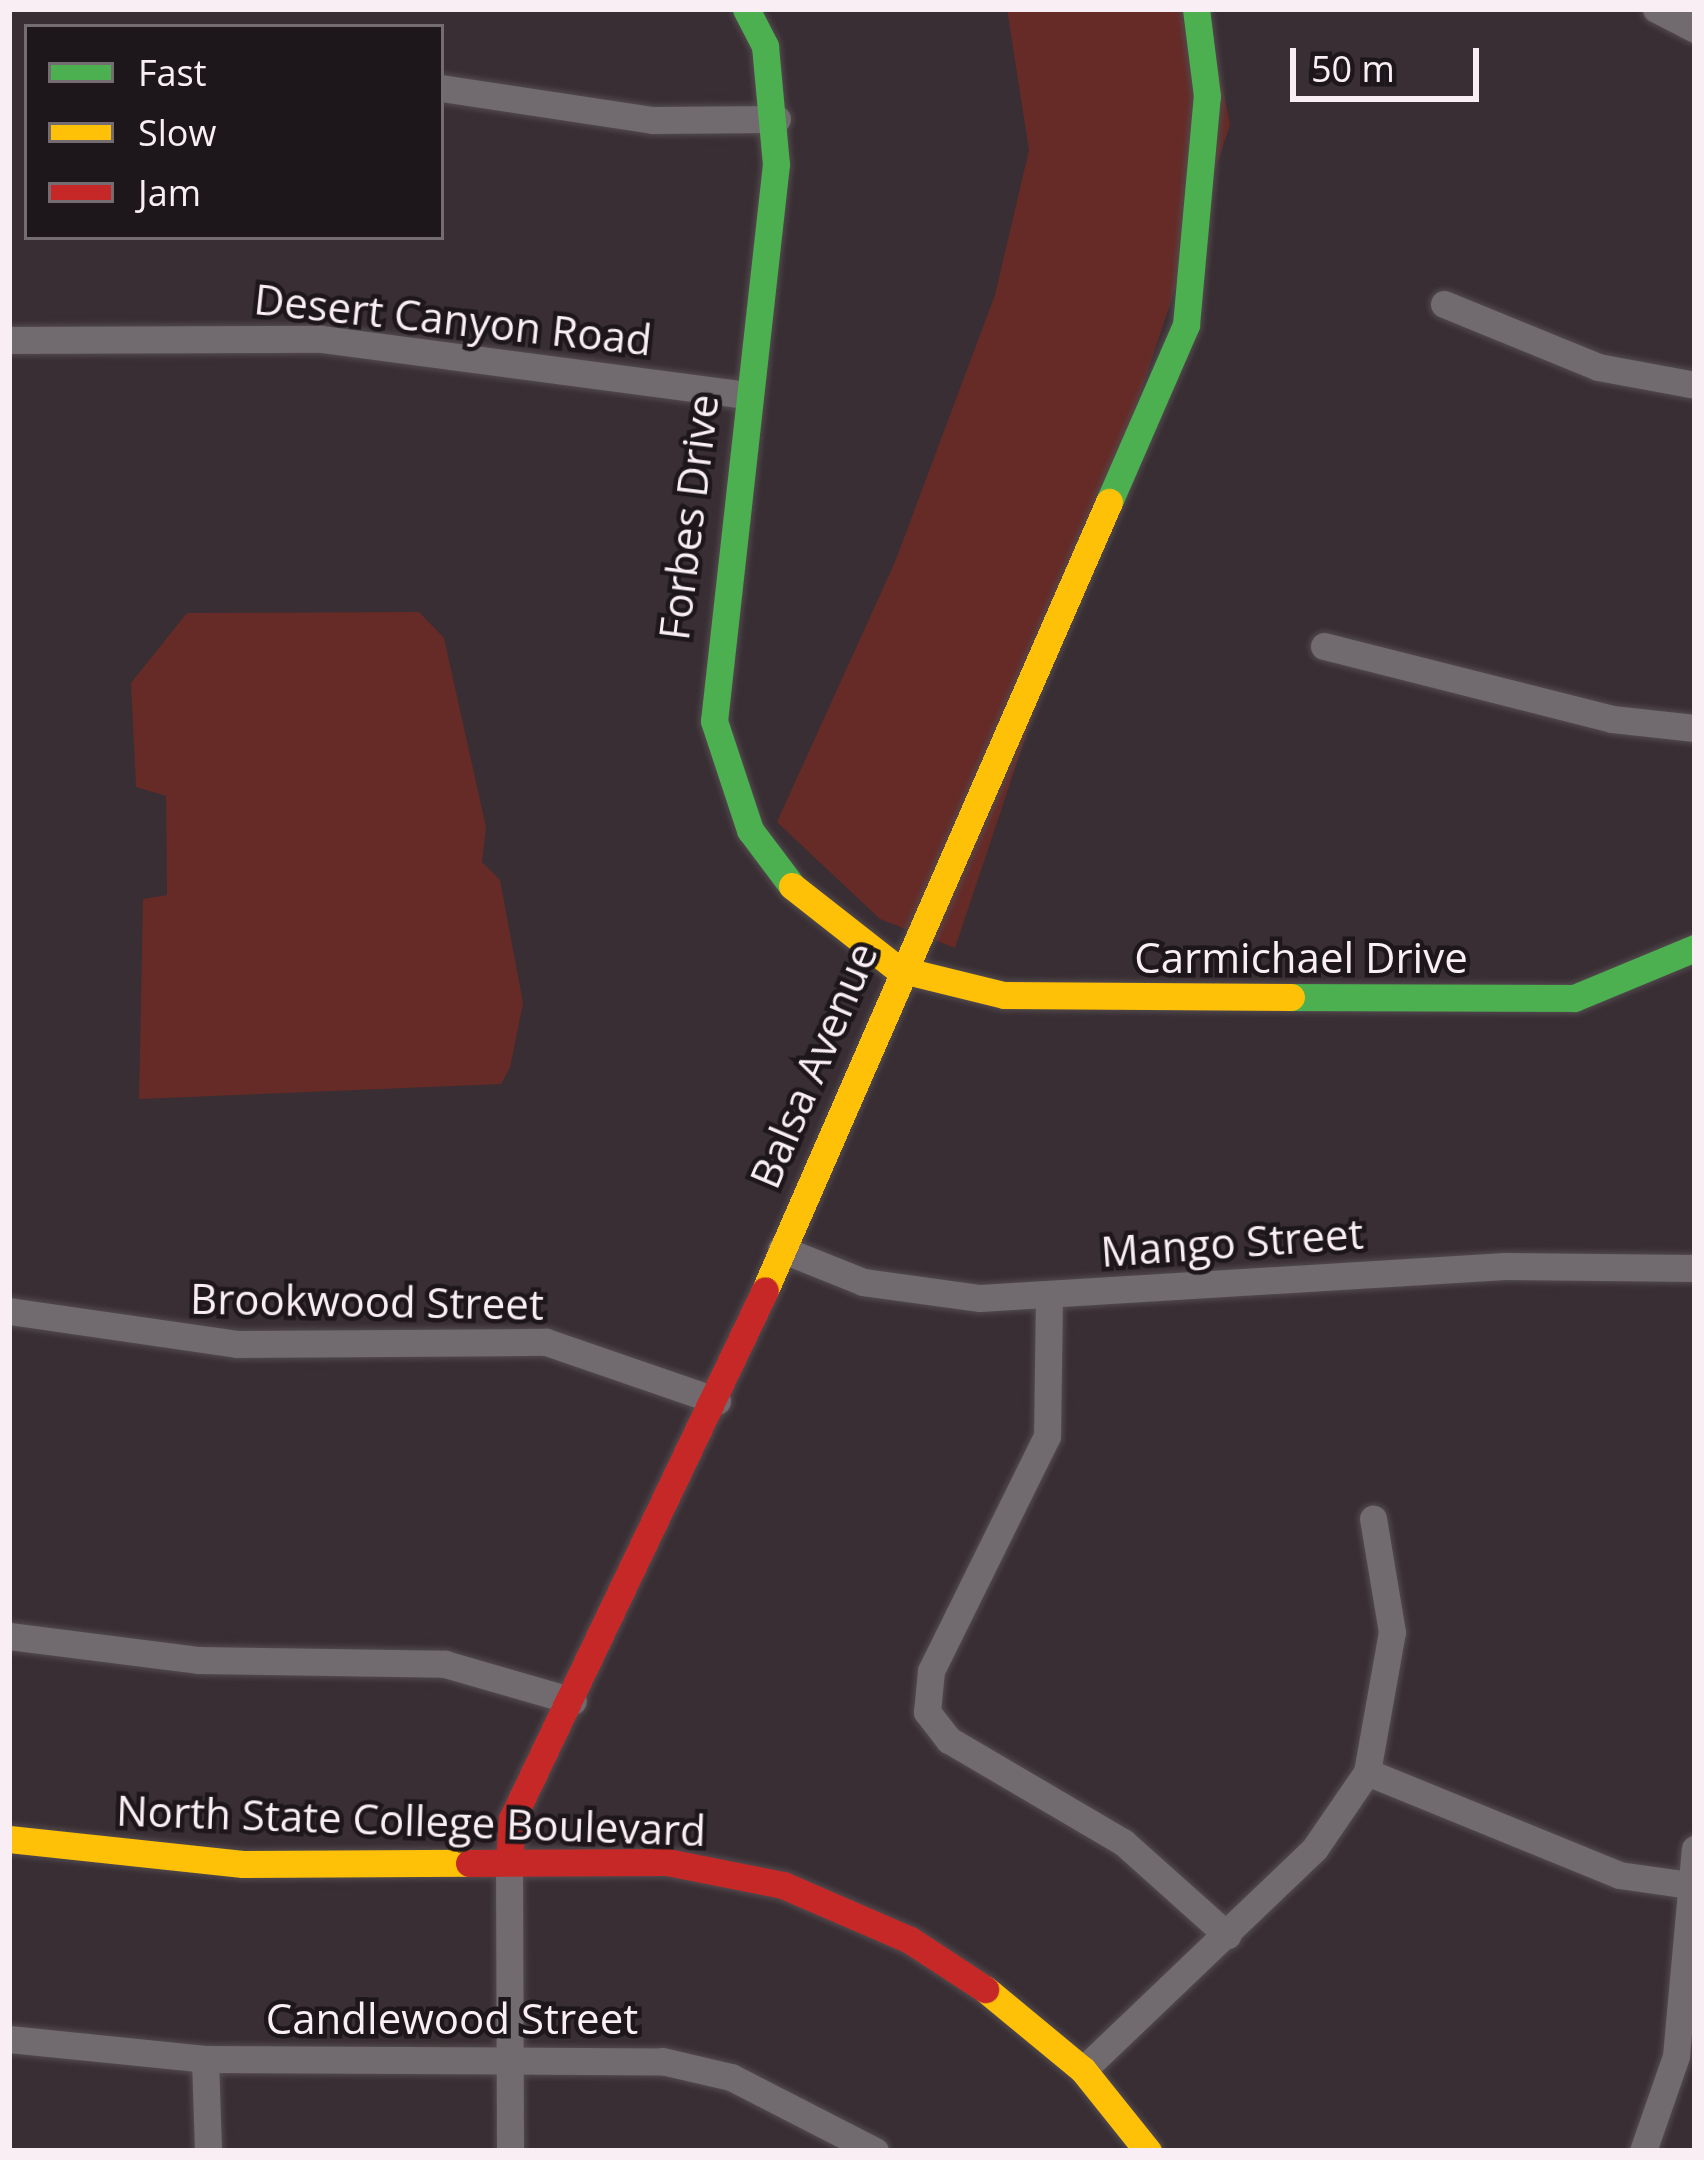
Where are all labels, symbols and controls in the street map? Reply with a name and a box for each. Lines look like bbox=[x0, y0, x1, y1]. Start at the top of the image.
legend bbox=[24, 24, 444, 240]
scale bar bbox=[1296, 24, 1485, 98]
text: 50 m bbox=[1311, 44, 1395, 93]
text: Fast bbox=[138, 48, 207, 97]
text: Slow bbox=[138, 108, 216, 157]
text: Jam bbox=[138, 168, 201, 217]
street label: Desert Canyon Road bbox=[252, 273, 654, 365]
street label: Forbes Drive bbox=[648, 391, 728, 643]
street label: Carmichael Drive bbox=[1134, 932, 1468, 982]
street label: Balsa Avenue bbox=[739, 935, 887, 1195]
street label: Mango Street bbox=[1099, 1208, 1365, 1276]
street label: Brookwood Street bbox=[190, 1273, 544, 1329]
street label: North State College Boulevard bbox=[115, 1785, 707, 1855]
street label: Candlewood Street bbox=[266, 1993, 638, 2043]

